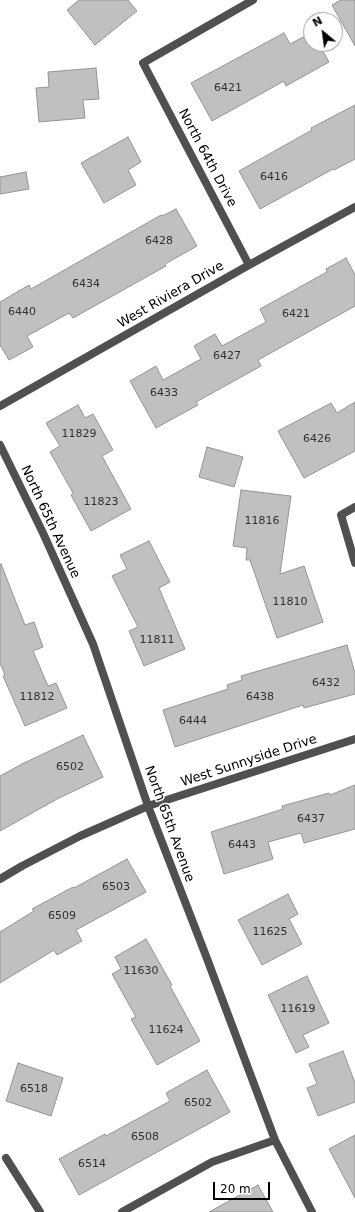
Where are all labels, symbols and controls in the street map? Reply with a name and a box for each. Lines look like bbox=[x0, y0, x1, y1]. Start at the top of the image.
north arrow bbox=[303, 12, 343, 52]
text: N bbox=[310, 14, 325, 30]
house number: 6421 bbox=[214, 81, 242, 95]
street label: North 64th Drive bbox=[174, 106, 240, 210]
house number: 6416 bbox=[260, 170, 288, 184]
house number: 6428 bbox=[145, 234, 173, 248]
street label: West Riviera Drive bbox=[115, 258, 227, 332]
house number: 6434 bbox=[72, 277, 100, 291]
house number: 6440 bbox=[8, 305, 36, 319]
house number: 6421 bbox=[282, 307, 310, 321]
house number: 6427 bbox=[213, 349, 241, 363]
house number: 6433 bbox=[150, 386, 178, 400]
house number: 11829 bbox=[62, 427, 96, 441]
house number: 6426 bbox=[303, 432, 331, 446]
street label: North 65th Avenue bbox=[17, 463, 83, 581]
house number: 11823 bbox=[84, 495, 118, 509]
house number: 11816 bbox=[245, 514, 279, 528]
house number: 11810 bbox=[273, 595, 307, 609]
house number: 11811 bbox=[140, 633, 174, 647]
house number: 6432 bbox=[312, 676, 340, 690]
house number: 11812 bbox=[20, 690, 54, 704]
house number: 6438 bbox=[246, 690, 274, 704]
house number: 6444 bbox=[179, 714, 207, 728]
street label: West Sunnyside Drive bbox=[179, 732, 319, 790]
house number: 6502 bbox=[56, 760, 84, 774]
street label: North 65th Avenue bbox=[141, 764, 197, 884]
house number: 6437 bbox=[297, 812, 325, 826]
house number: 6443 bbox=[228, 838, 256, 852]
house number: 6503 bbox=[102, 880, 130, 894]
house number: 6509 bbox=[48, 909, 76, 923]
house number: 11625 bbox=[253, 925, 287, 939]
house number: 11630 bbox=[124, 964, 158, 978]
house number: 11619 bbox=[281, 1002, 315, 1016]
house number: 11624 bbox=[149, 1023, 183, 1037]
house number: 6518 bbox=[20, 1082, 48, 1096]
house number: 6502 bbox=[184, 1096, 212, 1110]
house number: 6508 bbox=[131, 1130, 159, 1144]
house number: 6514 bbox=[78, 1157, 106, 1171]
scale bar bbox=[215, 1174, 272, 1200]
text: 20 m bbox=[220, 1182, 251, 1196]

